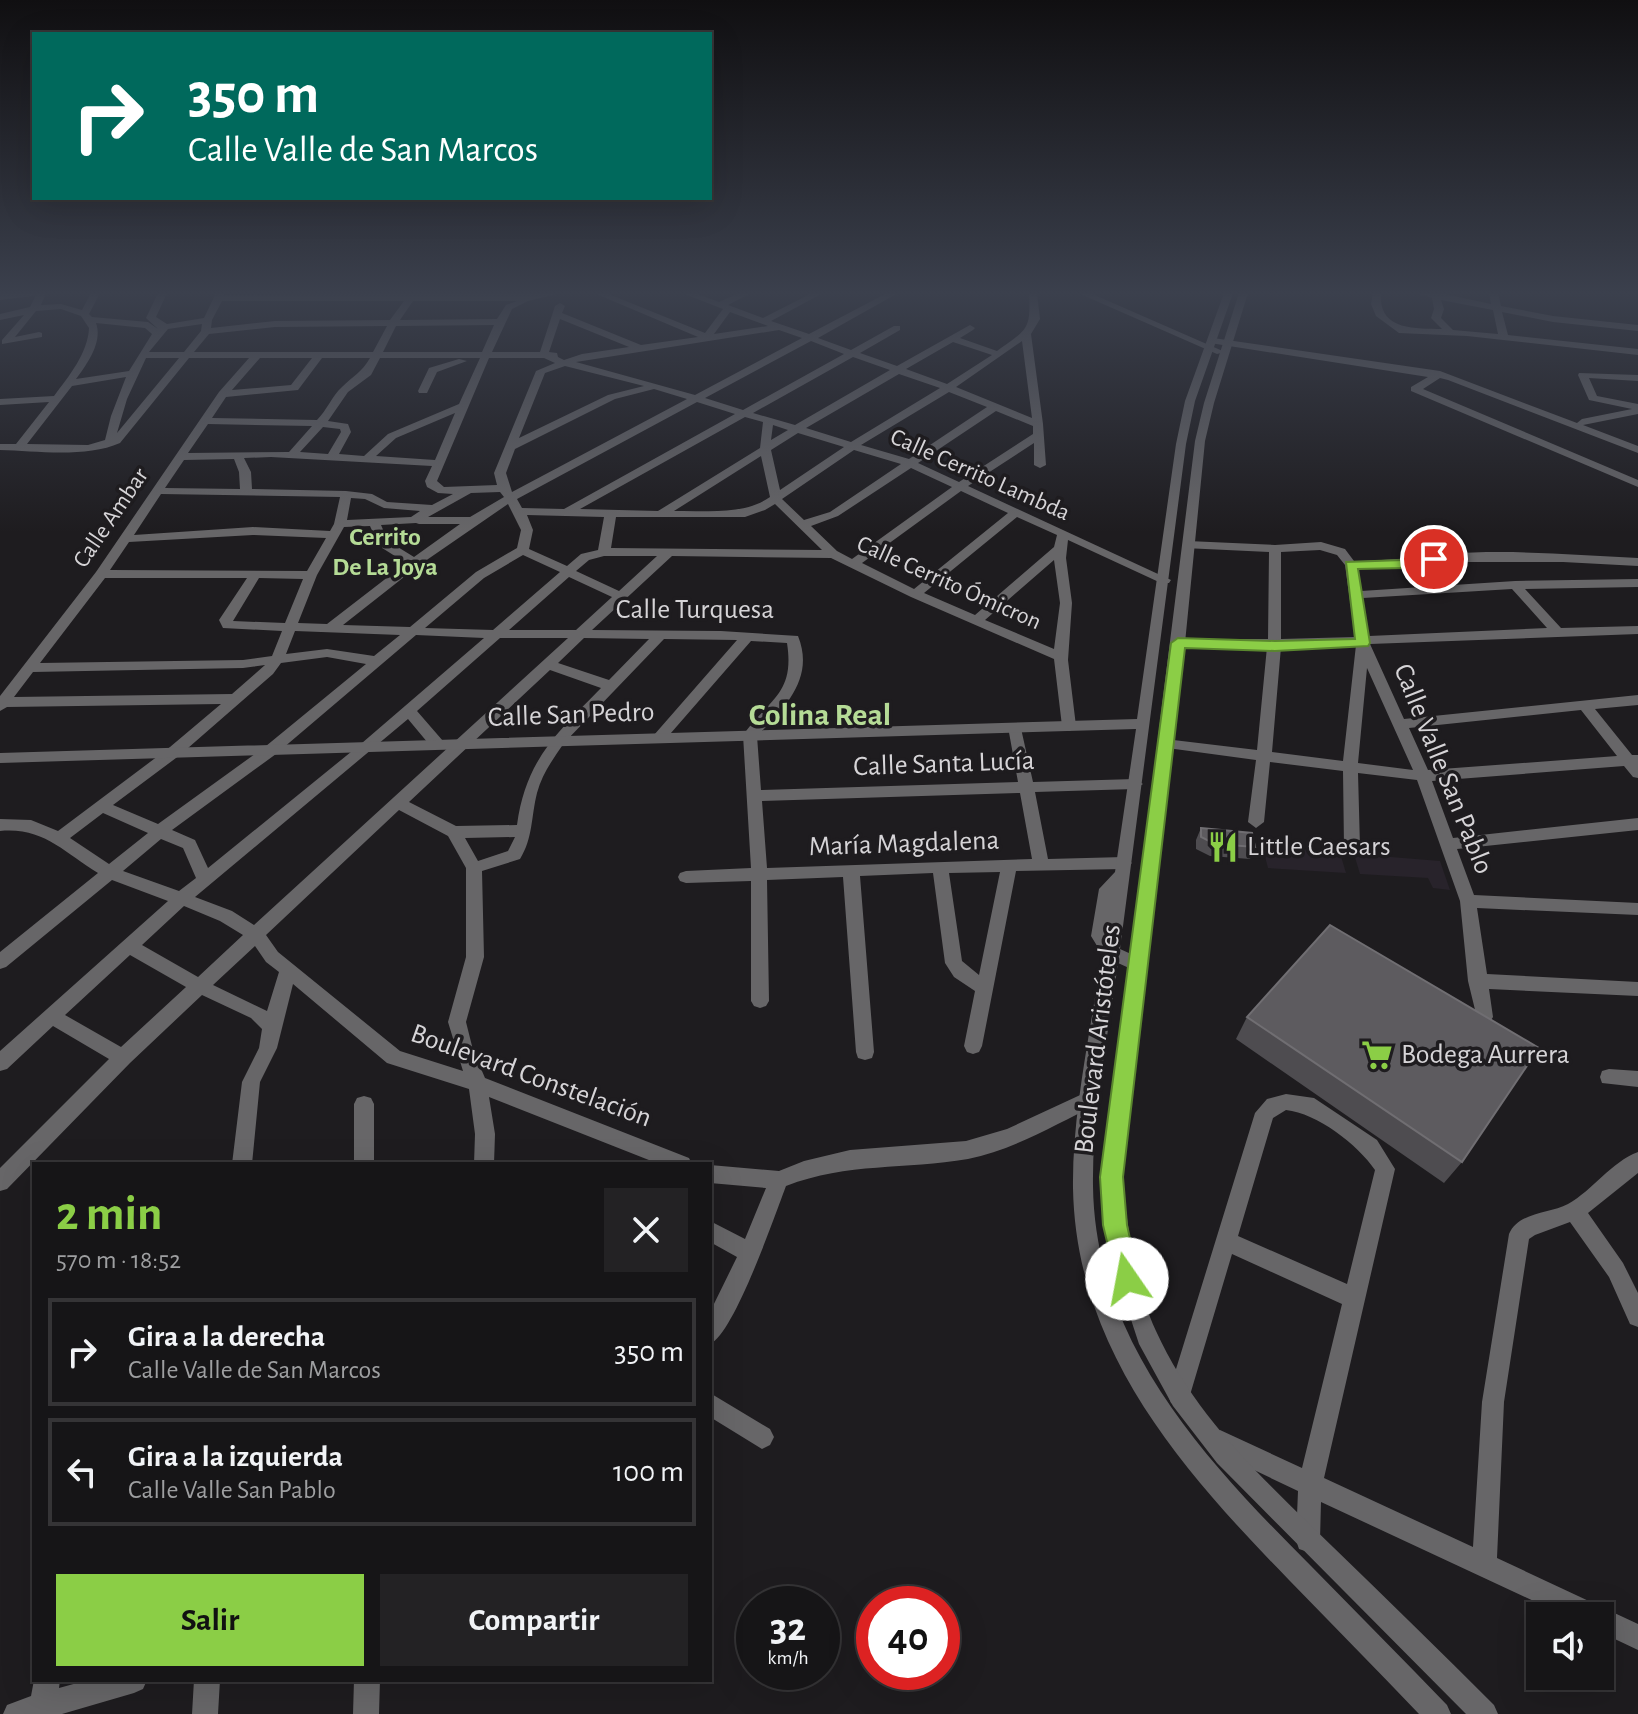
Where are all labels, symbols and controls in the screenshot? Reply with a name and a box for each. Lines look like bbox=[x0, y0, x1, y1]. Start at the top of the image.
icon: right bbox=[56, 64, 160, 168]
text: 350 m bbox=[188, 67, 319, 123]
text: Calle Valle de San Marcos bbox=[188, 132, 538, 168]
street label: Calle Cerrito Lambda bbox=[887, 425, 1073, 525]
street label: Calle Ambar bbox=[69, 464, 153, 572]
district label: Cerrito De La Joya bbox=[332, 524, 438, 580]
pin bbox=[1400, 525, 1468, 593]
street label: Calle Cerrito Ómicron bbox=[853, 530, 1046, 634]
icon: arrive bbox=[1412, 537, 1456, 581]
street label: Calle Turquesa bbox=[616, 596, 774, 624]
street label: Calle Valle San Pablo bbox=[1388, 660, 1498, 878]
street label: Calle San Pedro bbox=[487, 698, 655, 732]
district label: Colina Real bbox=[749, 699, 891, 731]
street label: Calle Santa Lucía bbox=[853, 747, 1035, 781]
street label: María Magdalena bbox=[808, 827, 1000, 861]
restaurant icon: Little Caesars bbox=[1206, 830, 1240, 864]
place label: Little Caesars bbox=[1247, 833, 1391, 861]
street label: Boulevard Aristóteles bbox=[1070, 923, 1126, 1155]
street label: Boulevard Constelación bbox=[407, 1019, 655, 1133]
supermarket icon: Bodega Aurrera bbox=[1360, 1038, 1394, 1072]
place label: Bodega Aurrera bbox=[1401, 1041, 1570, 1069]
button: close bbox=[604, 1188, 688, 1272]
text: 2 min bbox=[56, 1191, 163, 1239]
position arrow bbox=[1085, 1237, 1169, 1321]
text: 570 m · 18:52 bbox=[56, 1247, 181, 1273]
text: Gira a la derecha bbox=[128, 1322, 325, 1352]
icon: right bbox=[60, 1330, 104, 1374]
text: 350 m bbox=[614, 1337, 684, 1367]
text: Calle Valle de San Marcos bbox=[128, 1357, 381, 1383]
text: Gira a la izquierda bbox=[128, 1442, 343, 1472]
icon: left bbox=[60, 1450, 104, 1494]
text: 100 m bbox=[613, 1457, 684, 1487]
text: Calle Valle San Pablo bbox=[128, 1477, 336, 1503]
button: Salir bbox=[56, 1574, 364, 1666]
button: Compartir bbox=[380, 1574, 688, 1666]
speed limit sign: 40 bbox=[856, 1586, 960, 1690]
map controls bbox=[1526, 1602, 1614, 1690]
button: sound bbox=[1526, 1602, 1614, 1690]
text: 32 bbox=[770, 1608, 806, 1648]
text: km/h bbox=[767, 1648, 809, 1668]

